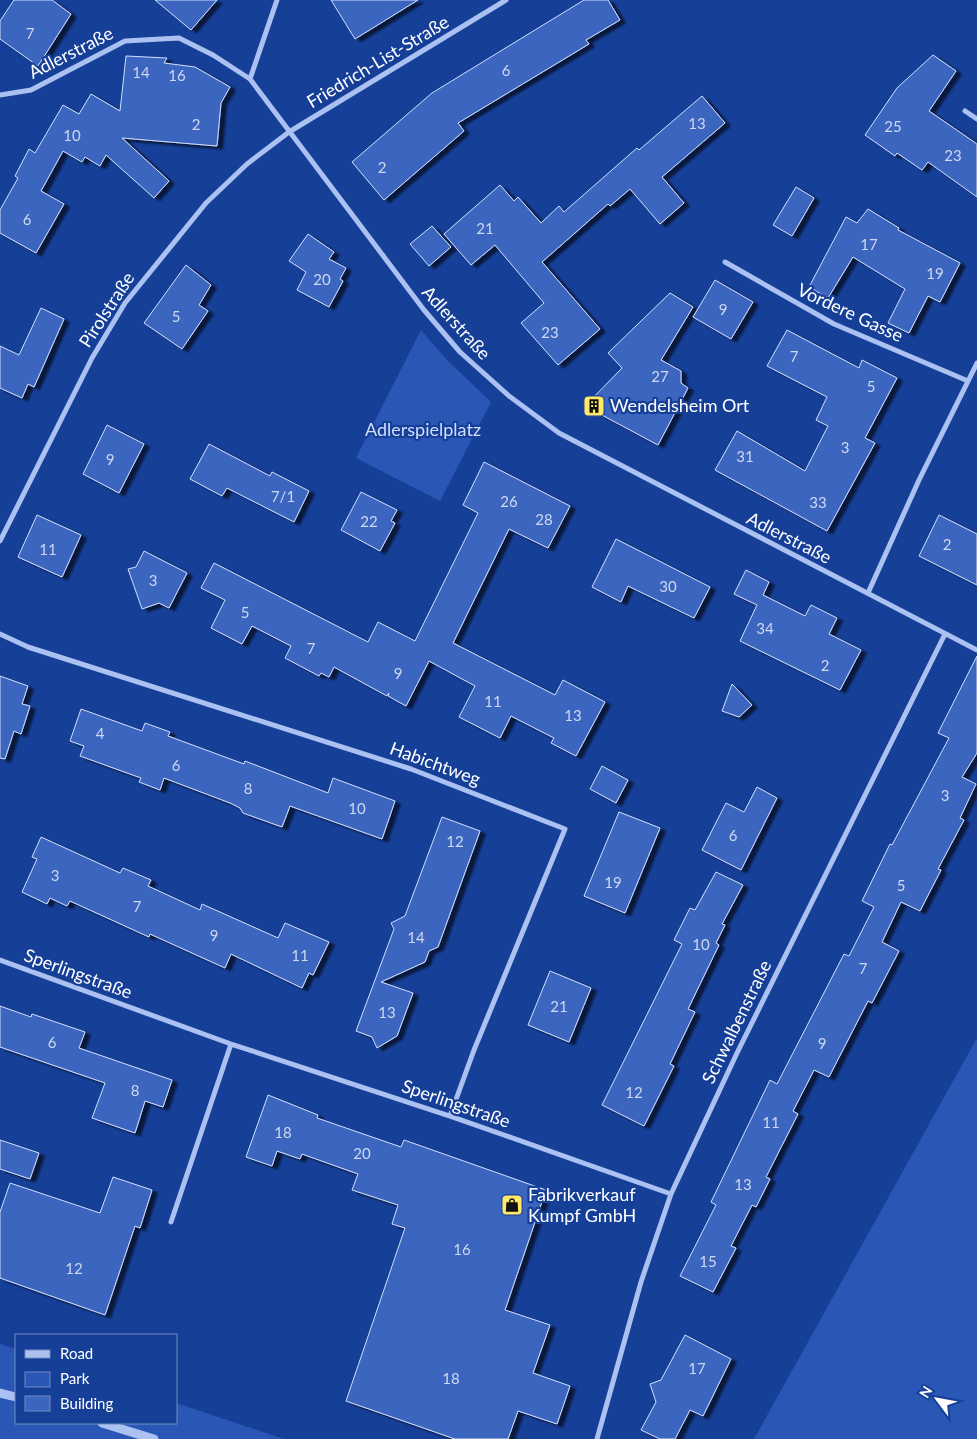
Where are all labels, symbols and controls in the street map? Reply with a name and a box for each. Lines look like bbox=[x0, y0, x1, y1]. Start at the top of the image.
street label: Friedrich-List-Straße bbox=[303, 10, 452, 112]
street label: Adlerstraße bbox=[25, 21, 116, 83]
house number: 7 bbox=[26, 24, 35, 42]
house number: 6 bbox=[502, 61, 511, 79]
house number: 14 bbox=[132, 63, 150, 81]
house number: 16 bbox=[168, 66, 186, 84]
house number: 13 bbox=[688, 114, 706, 132]
house number: 2 bbox=[192, 115, 200, 133]
house number: 25 bbox=[884, 117, 902, 135]
house number: 10 bbox=[63, 126, 81, 144]
house number: 23 bbox=[944, 146, 962, 164]
house number: 2 bbox=[378, 158, 386, 176]
house number: 6 bbox=[23, 210, 32, 228]
house number: 21 bbox=[476, 219, 494, 237]
house number: 17 bbox=[860, 235, 878, 253]
house number: 19 bbox=[926, 264, 944, 282]
street label: Pirolstraße bbox=[74, 268, 139, 351]
house number: 20 bbox=[313, 270, 331, 288]
street label: Vordere Gasse bbox=[794, 278, 907, 346]
street label: Adlerstraße bbox=[418, 281, 496, 364]
house number: 9 bbox=[719, 300, 727, 318]
house number: 5 bbox=[172, 307, 180, 325]
house number: 23 bbox=[541, 323, 559, 341]
house number: 7 bbox=[790, 347, 799, 365]
house number: 27 bbox=[651, 367, 669, 385]
house number: 5 bbox=[867, 377, 875, 395]
building icon: Wendelsheim Ort bbox=[582, 394, 606, 418]
place label: Wendelsheim Ort bbox=[610, 394, 750, 416]
park label: Adlerspielplatz bbox=[365, 418, 481, 440]
house number: 3 bbox=[841, 438, 849, 456]
house number: 31 bbox=[736, 447, 754, 465]
house number: 9 bbox=[106, 450, 114, 468]
house number: 7/1 bbox=[271, 487, 295, 505]
house number: 26 bbox=[500, 492, 518, 510]
house number: 33 bbox=[809, 493, 827, 511]
street label: Adlerstraße bbox=[744, 506, 835, 568]
house number: 28 bbox=[535, 510, 553, 528]
house number: 22 bbox=[360, 512, 378, 530]
house number: 2 bbox=[943, 535, 951, 553]
house number: 11 bbox=[39, 540, 57, 558]
house number: 3 bbox=[149, 571, 157, 589]
house number: 30 bbox=[659, 577, 677, 595]
house number: 5 bbox=[241, 603, 249, 621]
house number: 34 bbox=[756, 619, 774, 637]
house number: 7 bbox=[307, 639, 316, 657]
house number: 2 bbox=[821, 656, 829, 674]
house number: 9 bbox=[394, 664, 402, 682]
house number: 11 bbox=[484, 692, 502, 710]
house number: 13 bbox=[564, 706, 582, 724]
house number: 4 bbox=[96, 724, 105, 742]
street label: Habichtweg bbox=[387, 737, 484, 790]
house number: 6 bbox=[172, 756, 181, 774]
house number: 8 bbox=[244, 779, 252, 797]
house number: 3 bbox=[941, 786, 949, 804]
house number: 10 bbox=[348, 799, 366, 817]
house number: 6 bbox=[729, 826, 738, 844]
house number: 12 bbox=[446, 832, 464, 850]
house number: 3 bbox=[51, 866, 59, 884]
house number: 19 bbox=[604, 873, 622, 891]
house number: 5 bbox=[897, 876, 905, 894]
house number: 7 bbox=[133, 897, 142, 915]
house number: 9 bbox=[210, 926, 218, 944]
house number: 14 bbox=[407, 928, 425, 946]
house number: 10 bbox=[692, 935, 710, 953]
street label: Sperlingstraße bbox=[21, 943, 135, 1003]
house number: 11 bbox=[291, 946, 309, 964]
street label: Schwalbenstraße bbox=[697, 956, 776, 1087]
house number: 7 bbox=[859, 959, 868, 977]
house number: 21 bbox=[550, 997, 568, 1015]
house number: 13 bbox=[378, 1003, 396, 1021]
house number: 6 bbox=[48, 1033, 57, 1051]
house number: 9 bbox=[818, 1034, 826, 1052]
street label: Sperlingstraße bbox=[399, 1074, 513, 1132]
house number: 8 bbox=[131, 1081, 139, 1099]
house number: 12 bbox=[625, 1083, 643, 1101]
house number: 11 bbox=[762, 1113, 780, 1131]
house number: 18 bbox=[274, 1123, 292, 1141]
house number: 20 bbox=[353, 1144, 371, 1162]
house number: 13 bbox=[734, 1175, 752, 1193]
place label: Fabrikverkauf Kumpf GmbH bbox=[528, 1183, 636, 1226]
shop icon: Fabrikverkauf Kumpf GmbH bbox=[500, 1193, 524, 1217]
house number: 16 bbox=[453, 1240, 471, 1258]
house number: 15 bbox=[699, 1252, 717, 1270]
house number: 12 bbox=[65, 1259, 83, 1277]
legend bbox=[15, 1334, 178, 1424]
text: Road bbox=[60, 1344, 93, 1362]
house number: 17 bbox=[688, 1359, 706, 1377]
text: Park bbox=[60, 1369, 90, 1387]
house number: 18 bbox=[442, 1369, 460, 1387]
north arrow bbox=[912, 1374, 962, 1424]
text: N bbox=[915, 1383, 936, 1401]
text: Building bbox=[60, 1394, 113, 1412]

